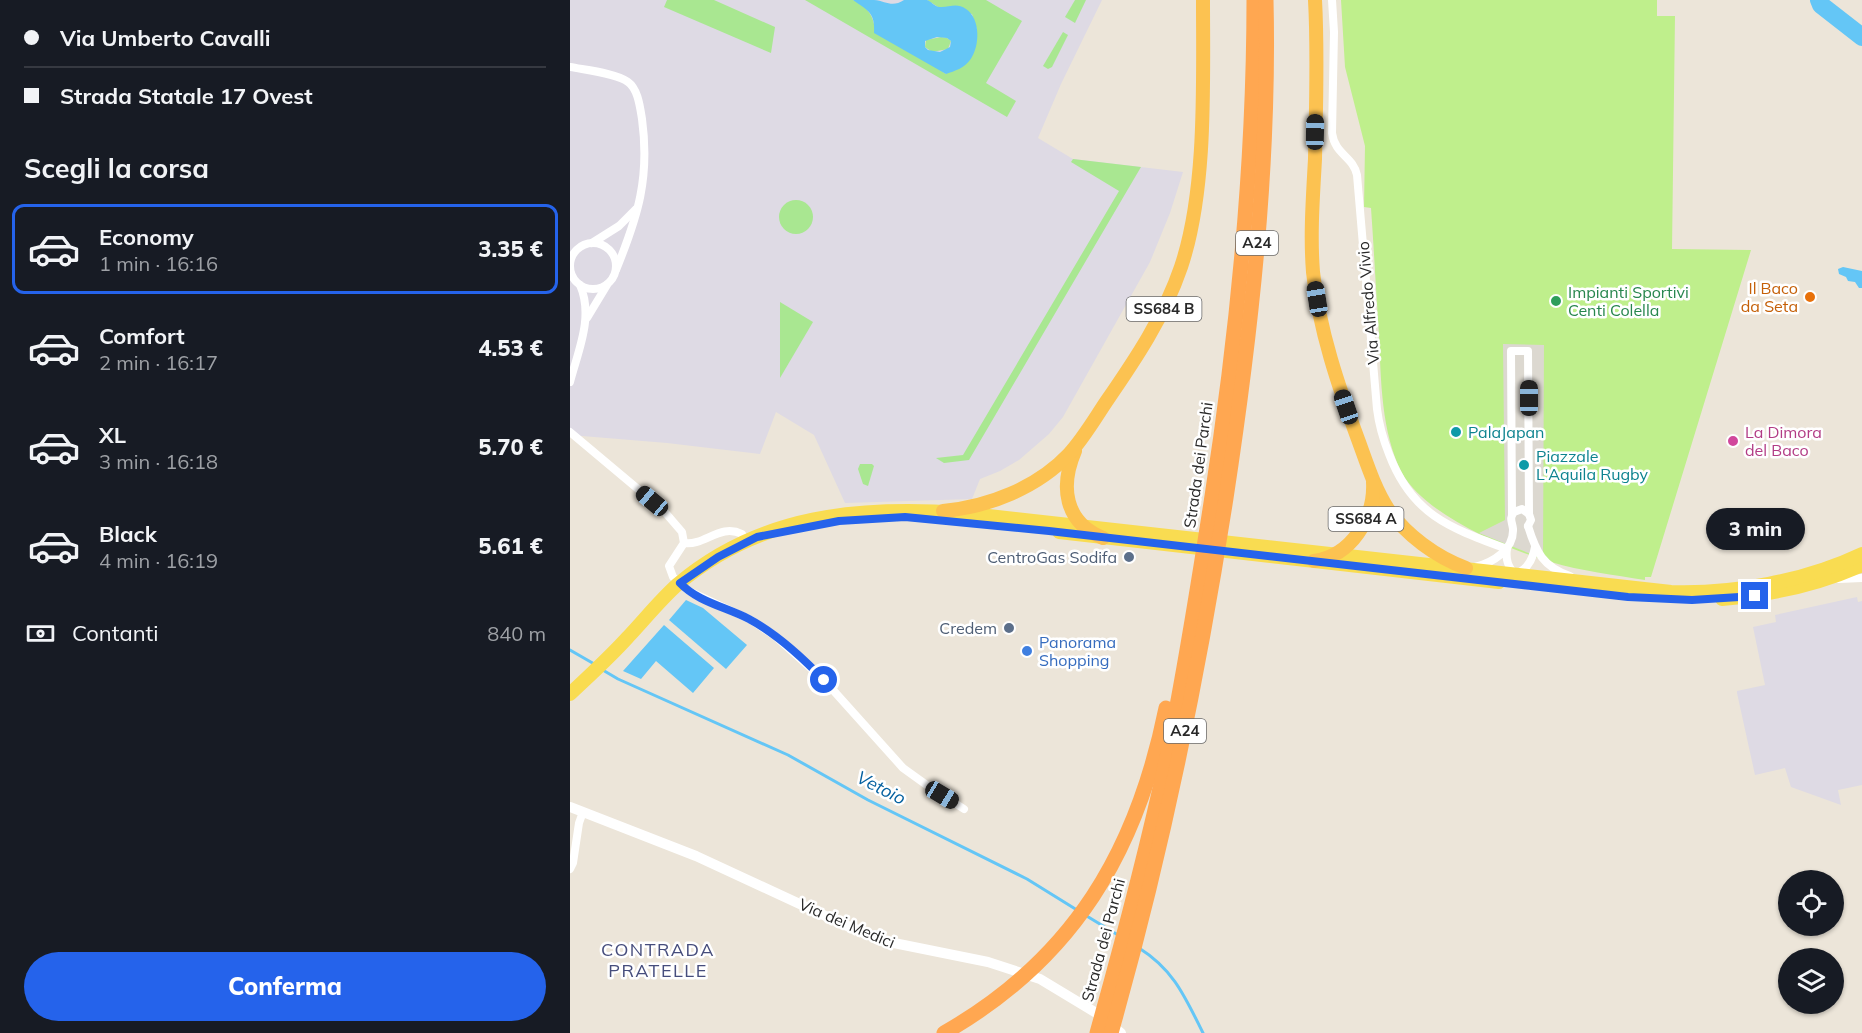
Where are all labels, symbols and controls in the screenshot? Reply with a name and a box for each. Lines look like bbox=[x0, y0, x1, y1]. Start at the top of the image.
text: Via Umberto Cavalli bbox=[60, 24, 270, 52]
text: Strada Statale 17 Ovest bbox=[60, 82, 313, 110]
car bbox=[1306, 114, 1324, 150]
text: Scegli la corsa bbox=[24, 151, 209, 185]
icon: car bbox=[27, 222, 81, 276]
text: Economy bbox=[99, 223, 194, 251]
road number: A24 bbox=[1236, 231, 1278, 255]
text: 3.35 € bbox=[478, 235, 543, 263]
street label: Via Alfredo Vivio bbox=[1353, 241, 1383, 365]
text: 1 min · 16:16 bbox=[99, 251, 218, 276]
place label: Il Baco da Seta bbox=[1741, 278, 1798, 316]
car bbox=[1305, 280, 1329, 318]
place label: Impianti Sportivi Centi Colella bbox=[1568, 282, 1689, 320]
marker: Il Baco da Seta bbox=[1803, 290, 1817, 304]
marker: Impianti Sportivi Centi Colella bbox=[1549, 294, 1563, 308]
road number: SS684 B bbox=[1126, 297, 1202, 321]
icon: car bbox=[27, 321, 81, 375]
text: Comfort bbox=[99, 322, 185, 350]
text: 4.53 € bbox=[478, 334, 543, 362]
text: 2 min · 16:17 bbox=[99, 350, 218, 375]
car bbox=[1520, 380, 1538, 416]
car bbox=[1332, 387, 1360, 427]
street label: Strada dei Parchi bbox=[1179, 401, 1217, 529]
icon: car bbox=[27, 420, 81, 474]
text: XL bbox=[99, 421, 126, 449]
place label: PalaJapan bbox=[1468, 422, 1544, 442]
place label: La Dimora del Baco bbox=[1745, 422, 1822, 460]
marker: PalaJapan bbox=[1449, 425, 1463, 439]
text: 5.70 € bbox=[478, 433, 543, 461]
marker: La Dimora del Baco bbox=[1726, 434, 1740, 448]
place label: Piazzale L'Aquila Rugby bbox=[1536, 446, 1649, 484]
text: 3 min · 16:18 bbox=[99, 449, 218, 474]
marker: Piazzale L'Aquila Rugby bbox=[1517, 458, 1531, 472]
car bbox=[632, 483, 672, 519]
road number: SS684 A bbox=[1328, 507, 1404, 531]
callout: 3 min bbox=[1706, 509, 1804, 551]
text: 3 min bbox=[1729, 516, 1782, 541]
icon: car bbox=[27, 519, 81, 573]
text: Black bbox=[99, 520, 157, 548]
text: 5.61 € bbox=[478, 532, 543, 560]
place label: CentroGas Sodifa bbox=[987, 547, 1117, 567]
text: 4 min · 16:19 bbox=[99, 548, 218, 573]
marker: CentroGas Sodifa bbox=[1122, 550, 1136, 564]
route end bbox=[1741, 582, 1768, 609]
icon: cash bbox=[24, 617, 57, 650]
place label: Credem bbox=[939, 618, 997, 638]
text: Contanti bbox=[72, 619, 158, 647]
text: 840 m bbox=[487, 621, 546, 646]
marker: Credem bbox=[1002, 621, 1016, 635]
place label: Panorama Shopping bbox=[1039, 632, 1116, 670]
marker: Panorama Shopping bbox=[1020, 644, 1034, 658]
route start bbox=[810, 666, 837, 693]
road number: A24 bbox=[1164, 719, 1206, 743]
water label: Vetoio bbox=[853, 765, 910, 810]
car bbox=[922, 778, 962, 812]
map controls bbox=[1778, 870, 1844, 1014]
button: locate bbox=[1778, 870, 1844, 936]
street label: Strada dei Parchi bbox=[1077, 876, 1129, 1004]
street label: Via dei Medici bbox=[796, 894, 898, 952]
district label: CONTRADA PRATELLE bbox=[601, 938, 715, 982]
button: layers bbox=[1778, 948, 1844, 1014]
button: Conferma bbox=[24, 952, 546, 1021]

